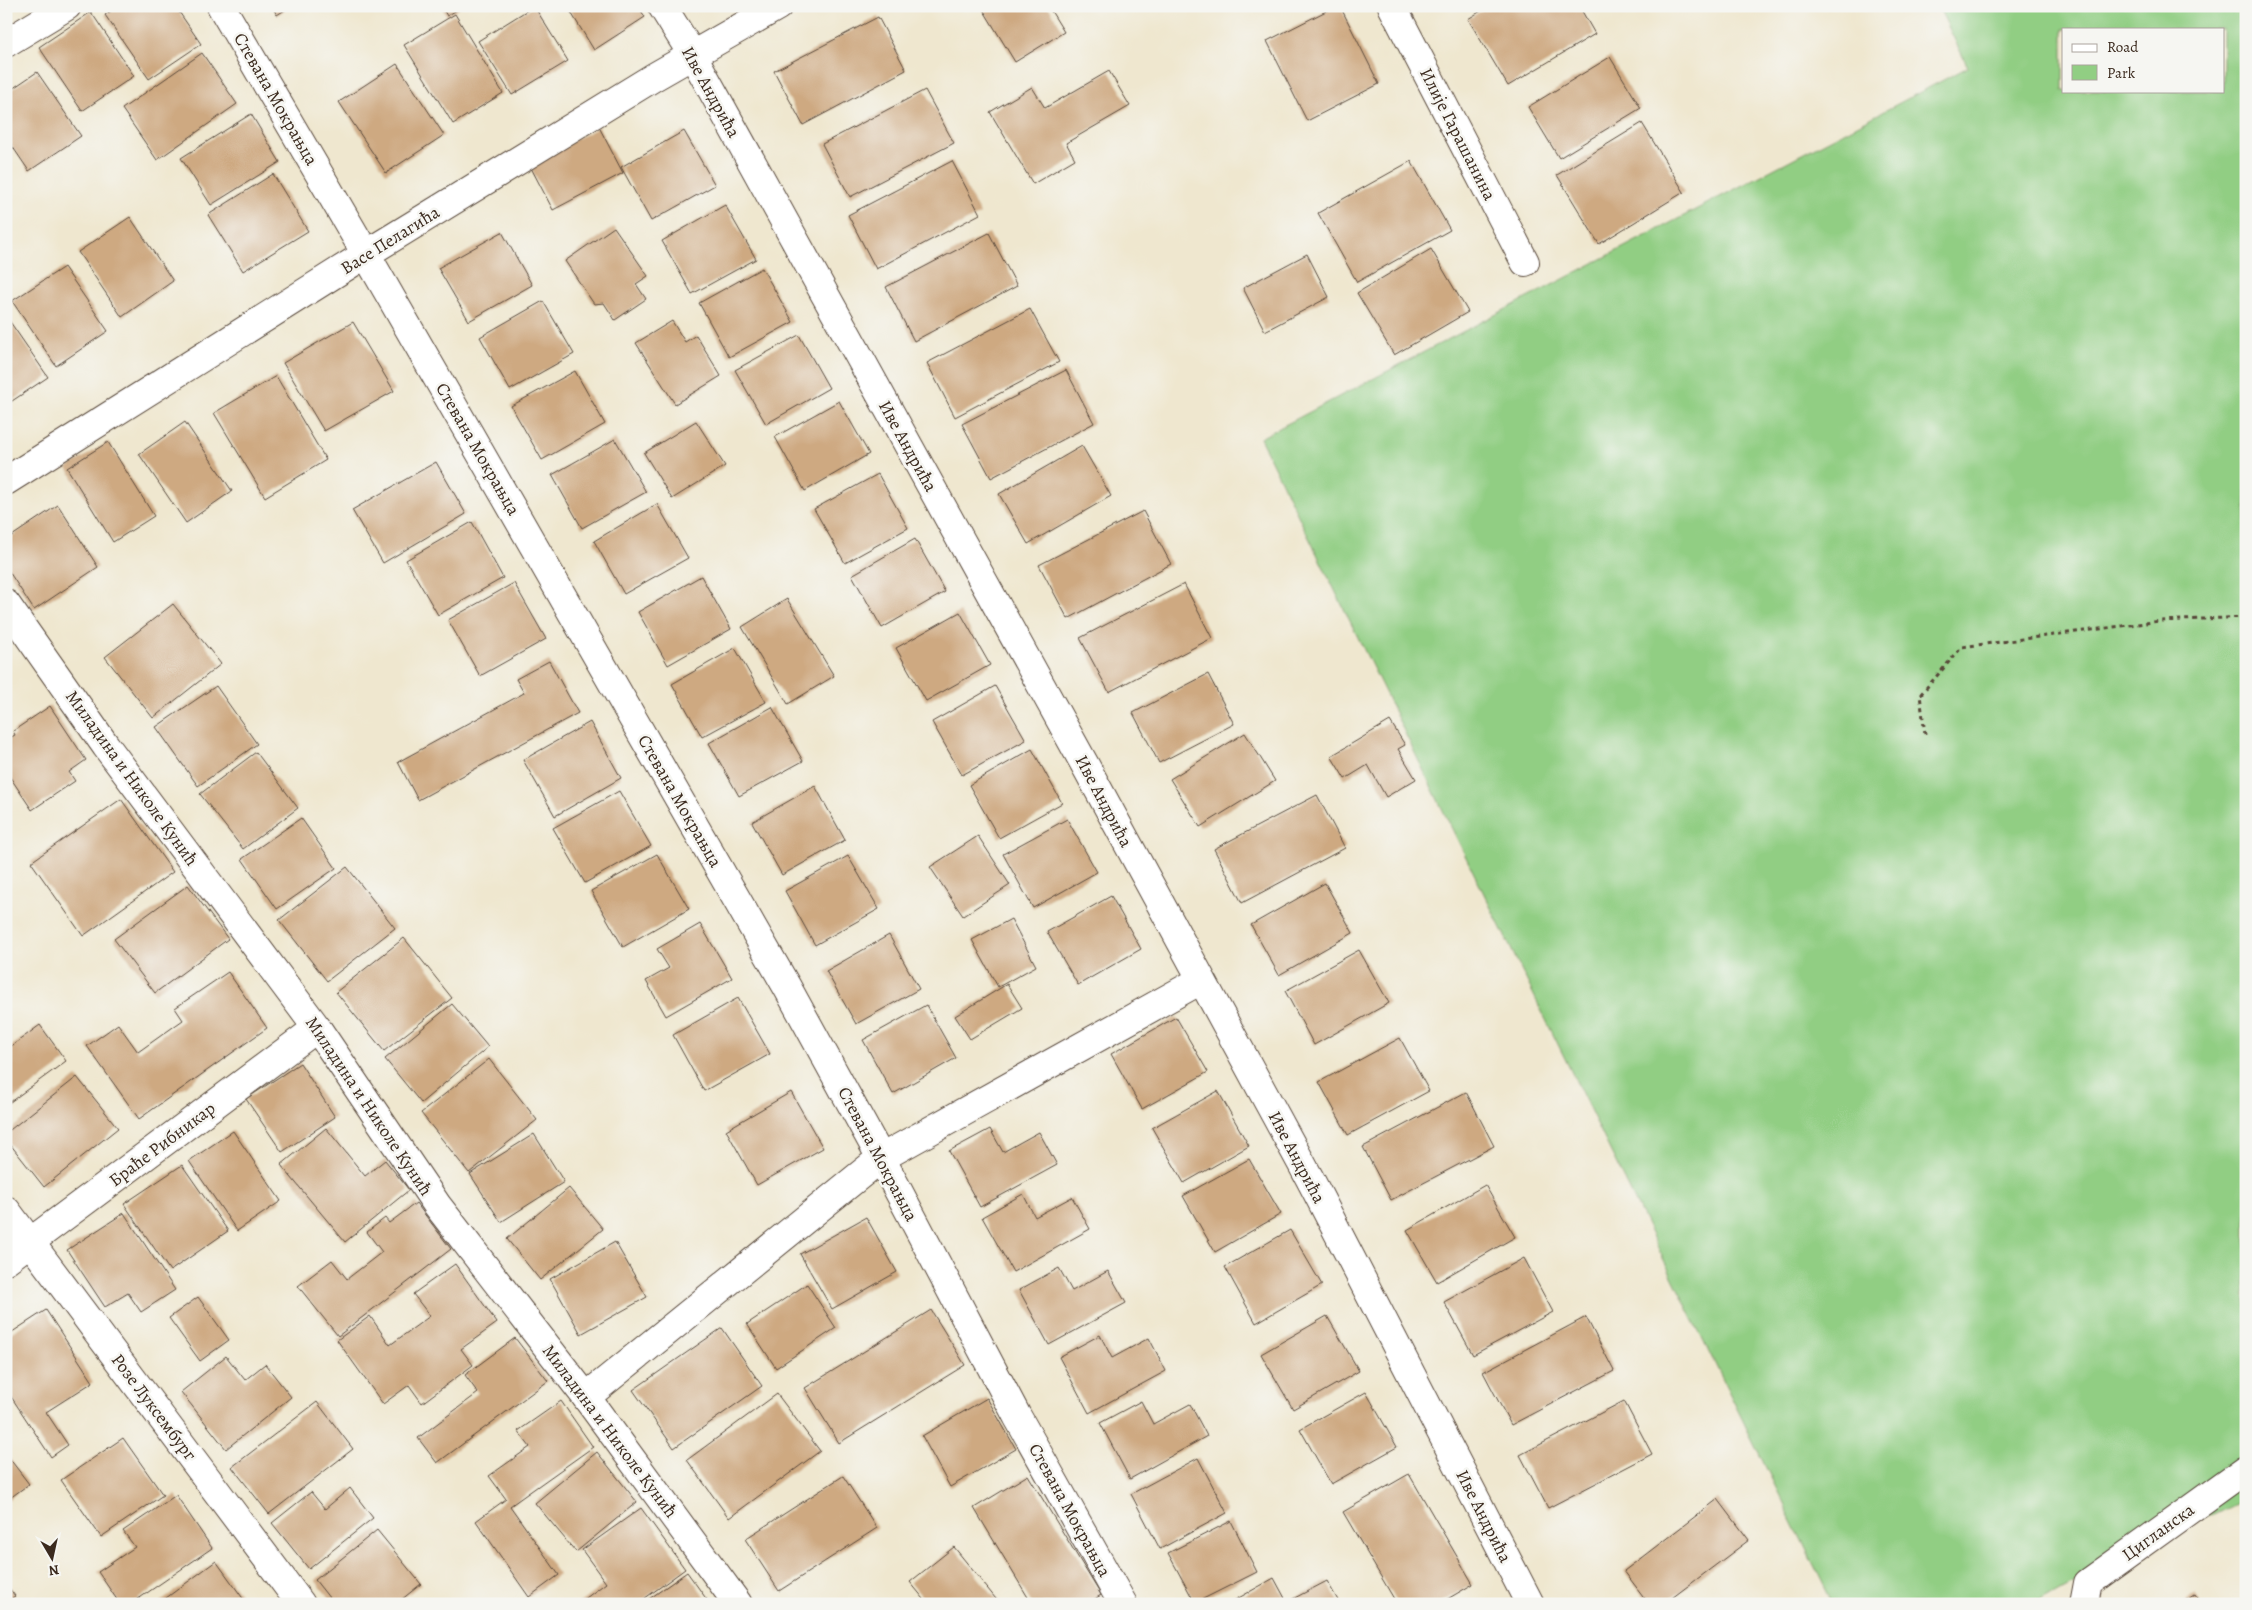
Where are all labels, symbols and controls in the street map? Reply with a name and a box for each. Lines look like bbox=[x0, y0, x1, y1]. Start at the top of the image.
street label: Стевана Мокрањца bbox=[228, 28, 324, 170]
legend bbox=[2062, 28, 2224, 92]
text: Road bbox=[2107, 37, 2139, 57]
street label: Иве Андрића bbox=[676, 42, 746, 143]
text: Park bbox=[2107, 63, 2136, 83]
street label: Илије Гарашанина bbox=[1414, 64, 1502, 205]
street label: Васе Пелагића bbox=[336, 200, 445, 280]
street label: Стевана Мокрањца bbox=[430, 378, 526, 520]
street label: Иве Андрића bbox=[873, 396, 943, 497]
street label: Миладина и Николе Кунић bbox=[60, 686, 204, 871]
street label: Стевана Мокрањца bbox=[632, 730, 728, 872]
street label: Иве Андрића bbox=[1070, 751, 1139, 852]
street label: Миладина и Николе Кунић bbox=[300, 1012, 438, 1201]
street label: Стевана Мокрањца bbox=[832, 1082, 924, 1226]
street label: Браће Рибникар bbox=[104, 1096, 220, 1192]
street label: Иве Андрића bbox=[1263, 1107, 1332, 1208]
street label: Миладина и Николе Кунић bbox=[537, 1339, 683, 1523]
street label: Розе Луксембург bbox=[106, 1349, 202, 1466]
street label: Стевана Мокрањца bbox=[1023, 1439, 1117, 1582]
street label: Иве Андрића bbox=[1450, 1466, 1518, 1567]
street label: Цигланска bbox=[2117, 1497, 2199, 1566]
north arrow bbox=[28, 1532, 78, 1582]
text: N bbox=[47, 1560, 60, 1581]

